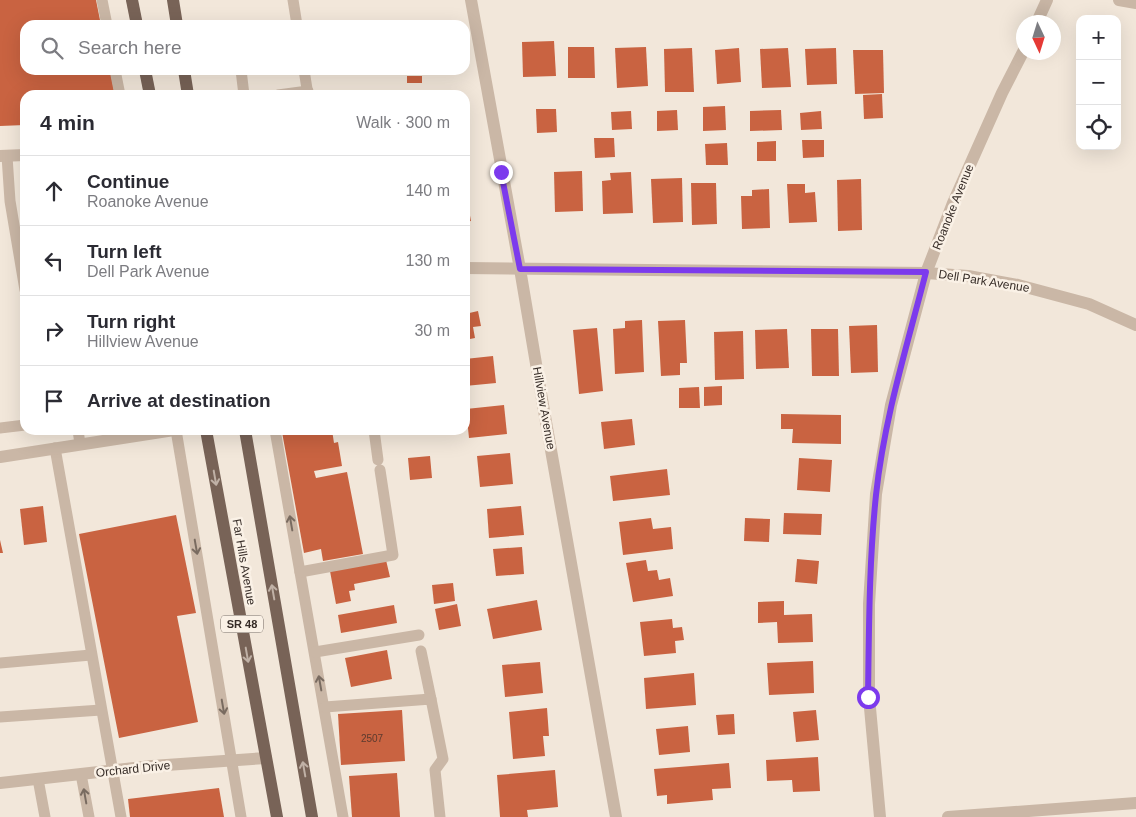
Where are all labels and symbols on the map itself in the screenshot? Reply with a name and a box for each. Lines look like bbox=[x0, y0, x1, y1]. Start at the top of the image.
north arrow bbox=[1016, 15, 1061, 60]
route end bbox=[490, 161, 513, 184]
street label: Roanoke Avenue bbox=[929, 162, 977, 252]
street label: Dell Park Avenue bbox=[938, 267, 1031, 295]
street label: Hillview Avenue bbox=[530, 366, 558, 451]
one-way arrow bbox=[211, 470, 221, 486]
one-way arrow bbox=[286, 515, 296, 531]
street label: Far Hills Avenue bbox=[230, 518, 259, 606]
one-way arrow bbox=[192, 539, 202, 555]
one-way arrow bbox=[268, 584, 278, 600]
road number: SR 48 bbox=[221, 616, 263, 632]
one-way arrow bbox=[243, 647, 253, 663]
one-way arrow bbox=[315, 675, 325, 691]
route start bbox=[857, 686, 880, 709]
one-way arrow bbox=[219, 699, 229, 715]
house number: 2507 bbox=[361, 733, 384, 744]
street label: Orchard Drive bbox=[95, 758, 171, 780]
one-way arrow bbox=[299, 761, 309, 777]
one-way arrow bbox=[80, 788, 90, 804]

